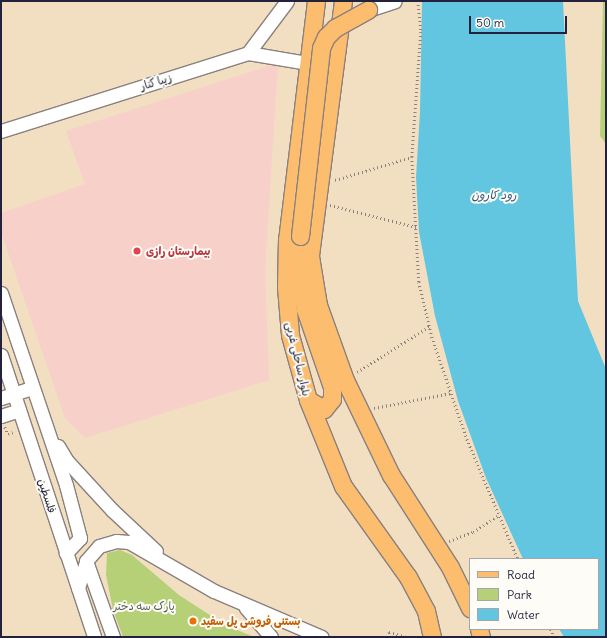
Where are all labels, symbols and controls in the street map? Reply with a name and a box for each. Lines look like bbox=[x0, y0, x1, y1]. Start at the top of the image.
scale bar bbox=[471, 8, 569, 34]
text: 50 m bbox=[476, 15, 504, 30]
street label: زیبا کنار bbox=[139, 71, 173, 93]
water label: رود کارون bbox=[471, 188, 517, 202]
place label: بیمارستان رازی bbox=[146, 244, 210, 258]
marker: بیمارستان رازی bbox=[131, 245, 143, 257]
street label: بلوار ساحلی غربی bbox=[283, 321, 313, 397]
street label: فلسطین bbox=[35, 477, 59, 515]
legend bbox=[469, 558, 599, 630]
text: Road bbox=[507, 567, 535, 582]
text: Park bbox=[507, 587, 532, 602]
park label: پارک سه دختر bbox=[113, 599, 175, 613]
text: Water bbox=[507, 607, 540, 622]
place label: بستنی فروشی پل سفید bbox=[201, 614, 300, 628]
marker: بستنی فروشی پل سفید bbox=[188, 616, 198, 626]

